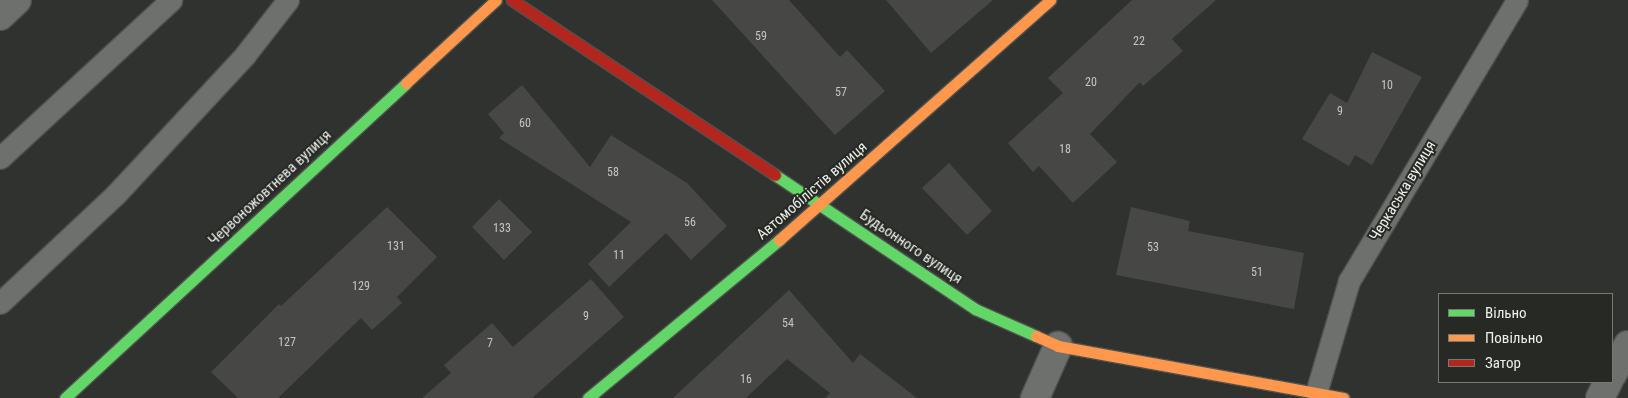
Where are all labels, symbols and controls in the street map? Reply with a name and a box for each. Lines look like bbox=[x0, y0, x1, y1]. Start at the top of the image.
house number: 59 bbox=[755, 30, 767, 44]
house number: 22 bbox=[1133, 35, 1145, 49]
house number: 20 bbox=[1085, 76, 1097, 90]
house number: 10 bbox=[1381, 79, 1393, 93]
house number: 57 bbox=[835, 86, 847, 100]
house number: 9 bbox=[1337, 105, 1343, 119]
house number: 60 bbox=[519, 117, 531, 131]
street label: Червоножовтнева вулиця bbox=[205, 126, 335, 250]
street label: Автомобілістів вулиця bbox=[753, 138, 871, 244]
street label: Черкаська вулиця bbox=[1366, 138, 1440, 244]
house number: 18 bbox=[1059, 143, 1071, 157]
house number: 58 bbox=[607, 166, 619, 180]
street label: Будьонного вулиця bbox=[856, 206, 966, 288]
house number: 56 bbox=[684, 216, 696, 230]
house number: 133 bbox=[493, 222, 511, 236]
house number: 131 bbox=[387, 240, 405, 254]
house number: 53 bbox=[1147, 241, 1159, 255]
house number: 11 bbox=[613, 249, 625, 263]
house number: 51 bbox=[1251, 266, 1263, 280]
house number: 129 bbox=[352, 280, 370, 294]
legend bbox=[1438, 293, 1613, 383]
text: Вільно bbox=[1485, 304, 1527, 322]
house number: 9 bbox=[583, 310, 589, 324]
house number: 54 bbox=[782, 317, 794, 331]
text: Повільно bbox=[1485, 329, 1543, 347]
house number: 127 bbox=[278, 336, 296, 350]
house number: 7 bbox=[487, 337, 493, 351]
text: Затор bbox=[1485, 354, 1521, 372]
house number: 16 bbox=[740, 373, 752, 387]

